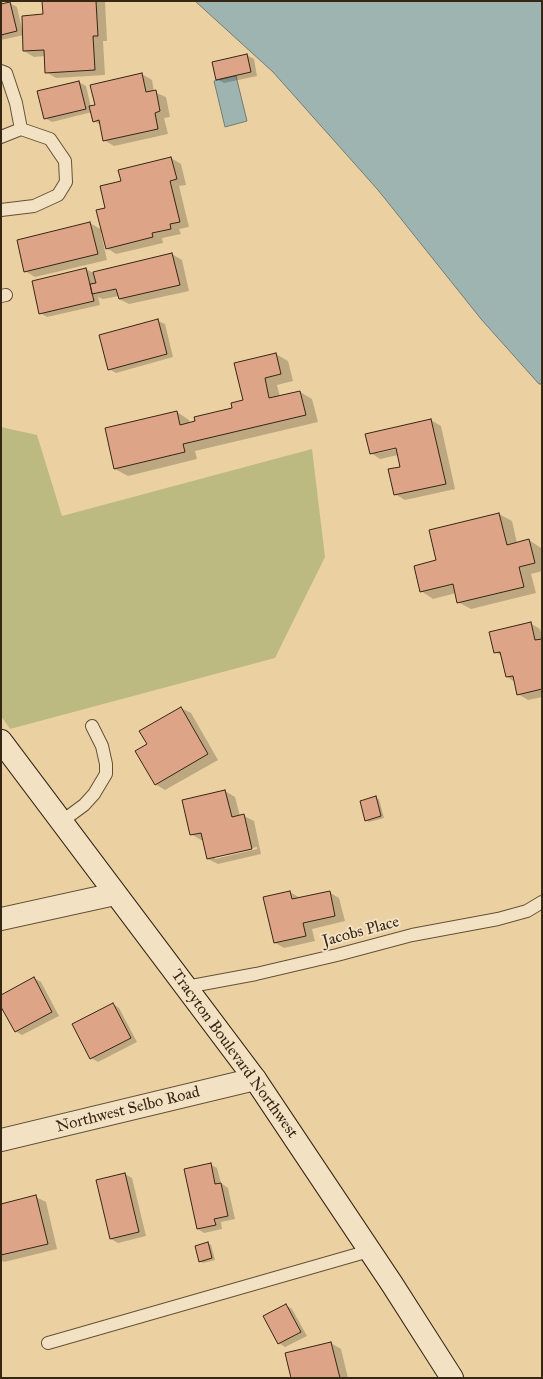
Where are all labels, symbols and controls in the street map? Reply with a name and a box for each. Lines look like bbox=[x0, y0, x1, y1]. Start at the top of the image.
street label: Jacobs Place bbox=[321, 913, 401, 951]
street label: Tracyton Boulevard Northwest bbox=[166, 966, 302, 1142]
street label: Northwest Selbo Road bbox=[54, 1083, 202, 1137]

